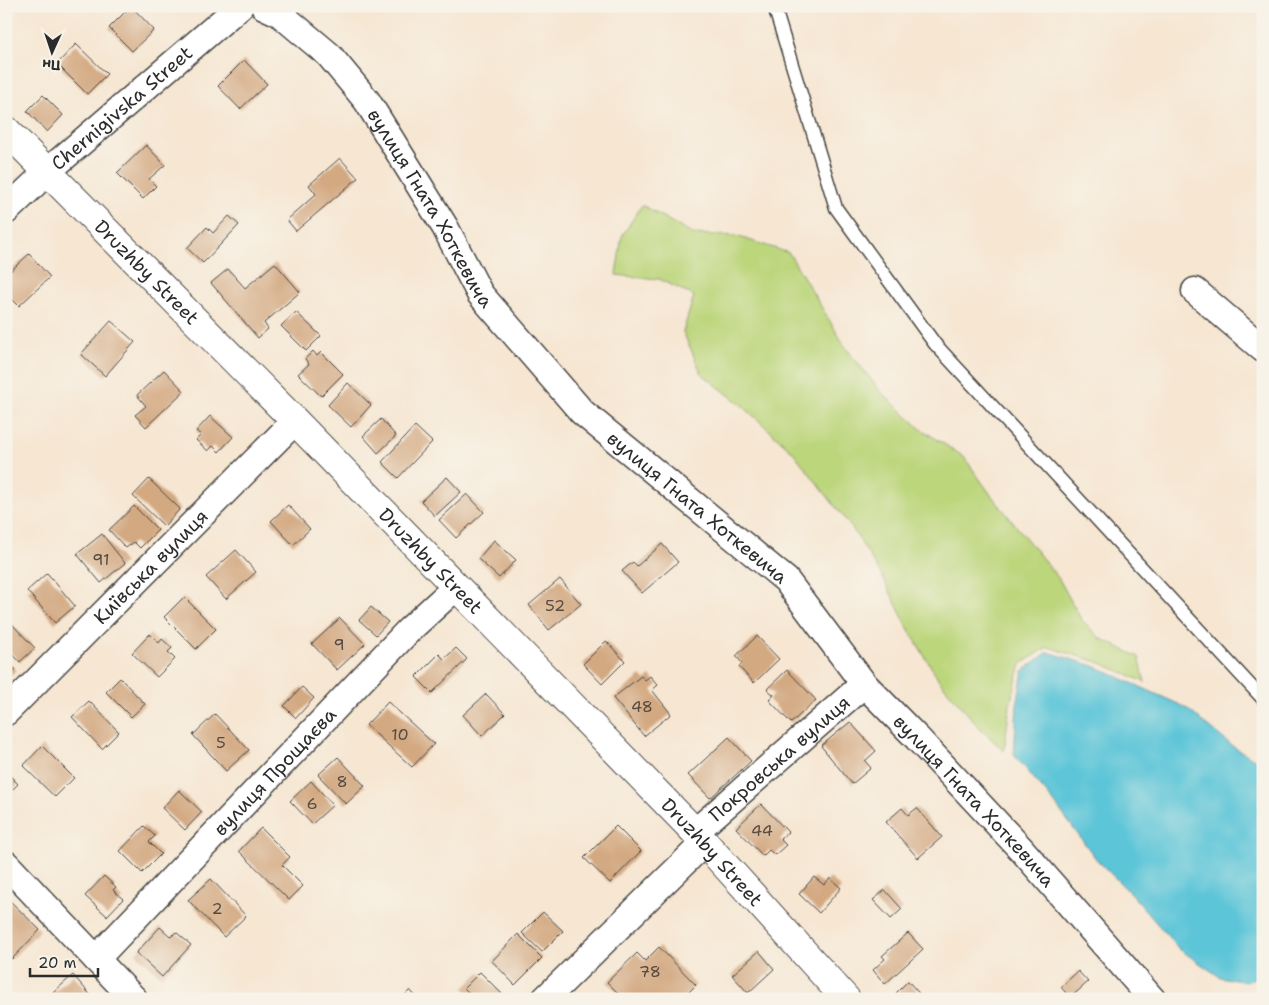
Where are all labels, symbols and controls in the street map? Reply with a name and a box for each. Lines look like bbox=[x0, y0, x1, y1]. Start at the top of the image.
north arrow bbox=[28, 28, 78, 78]
street label: Chernigivska Street bbox=[46, 40, 198, 176]
text: Пн bbox=[42, 56, 61, 74]
street label: вулиця Гната Хоткевича bbox=[362, 104, 498, 313]
street label: Druzhby Street bbox=[89, 214, 204, 330]
street label: вулиця Гната Хоткевича bbox=[602, 426, 793, 589]
street label: Druzhby Street bbox=[373, 503, 488, 619]
street label: Київська вулиця bbox=[88, 504, 213, 630]
house number: 91 bbox=[92, 549, 110, 570]
house number: 52 bbox=[545, 595, 565, 616]
house number: 9 bbox=[333, 634, 345, 655]
street label: Покровська вулиця bbox=[704, 690, 855, 827]
house number: 48 bbox=[631, 696, 653, 717]
street label: вулиця Прощаєва bbox=[208, 702, 342, 841]
street label: вулиця Гната Хоткевича bbox=[888, 709, 1061, 892]
house number: 10 bbox=[391, 724, 409, 745]
house number: 5 bbox=[216, 732, 226, 753]
house number: 8 bbox=[336, 771, 348, 792]
house number: 6 bbox=[306, 793, 318, 814]
street label: Druzhby Street bbox=[656, 793, 768, 912]
house number: 44 bbox=[751, 820, 773, 841]
house number: 2 bbox=[211, 898, 223, 919]
scale bar bbox=[30, 945, 98, 977]
text: 20 m bbox=[38, 953, 77, 973]
house number: 78 bbox=[639, 961, 661, 982]

